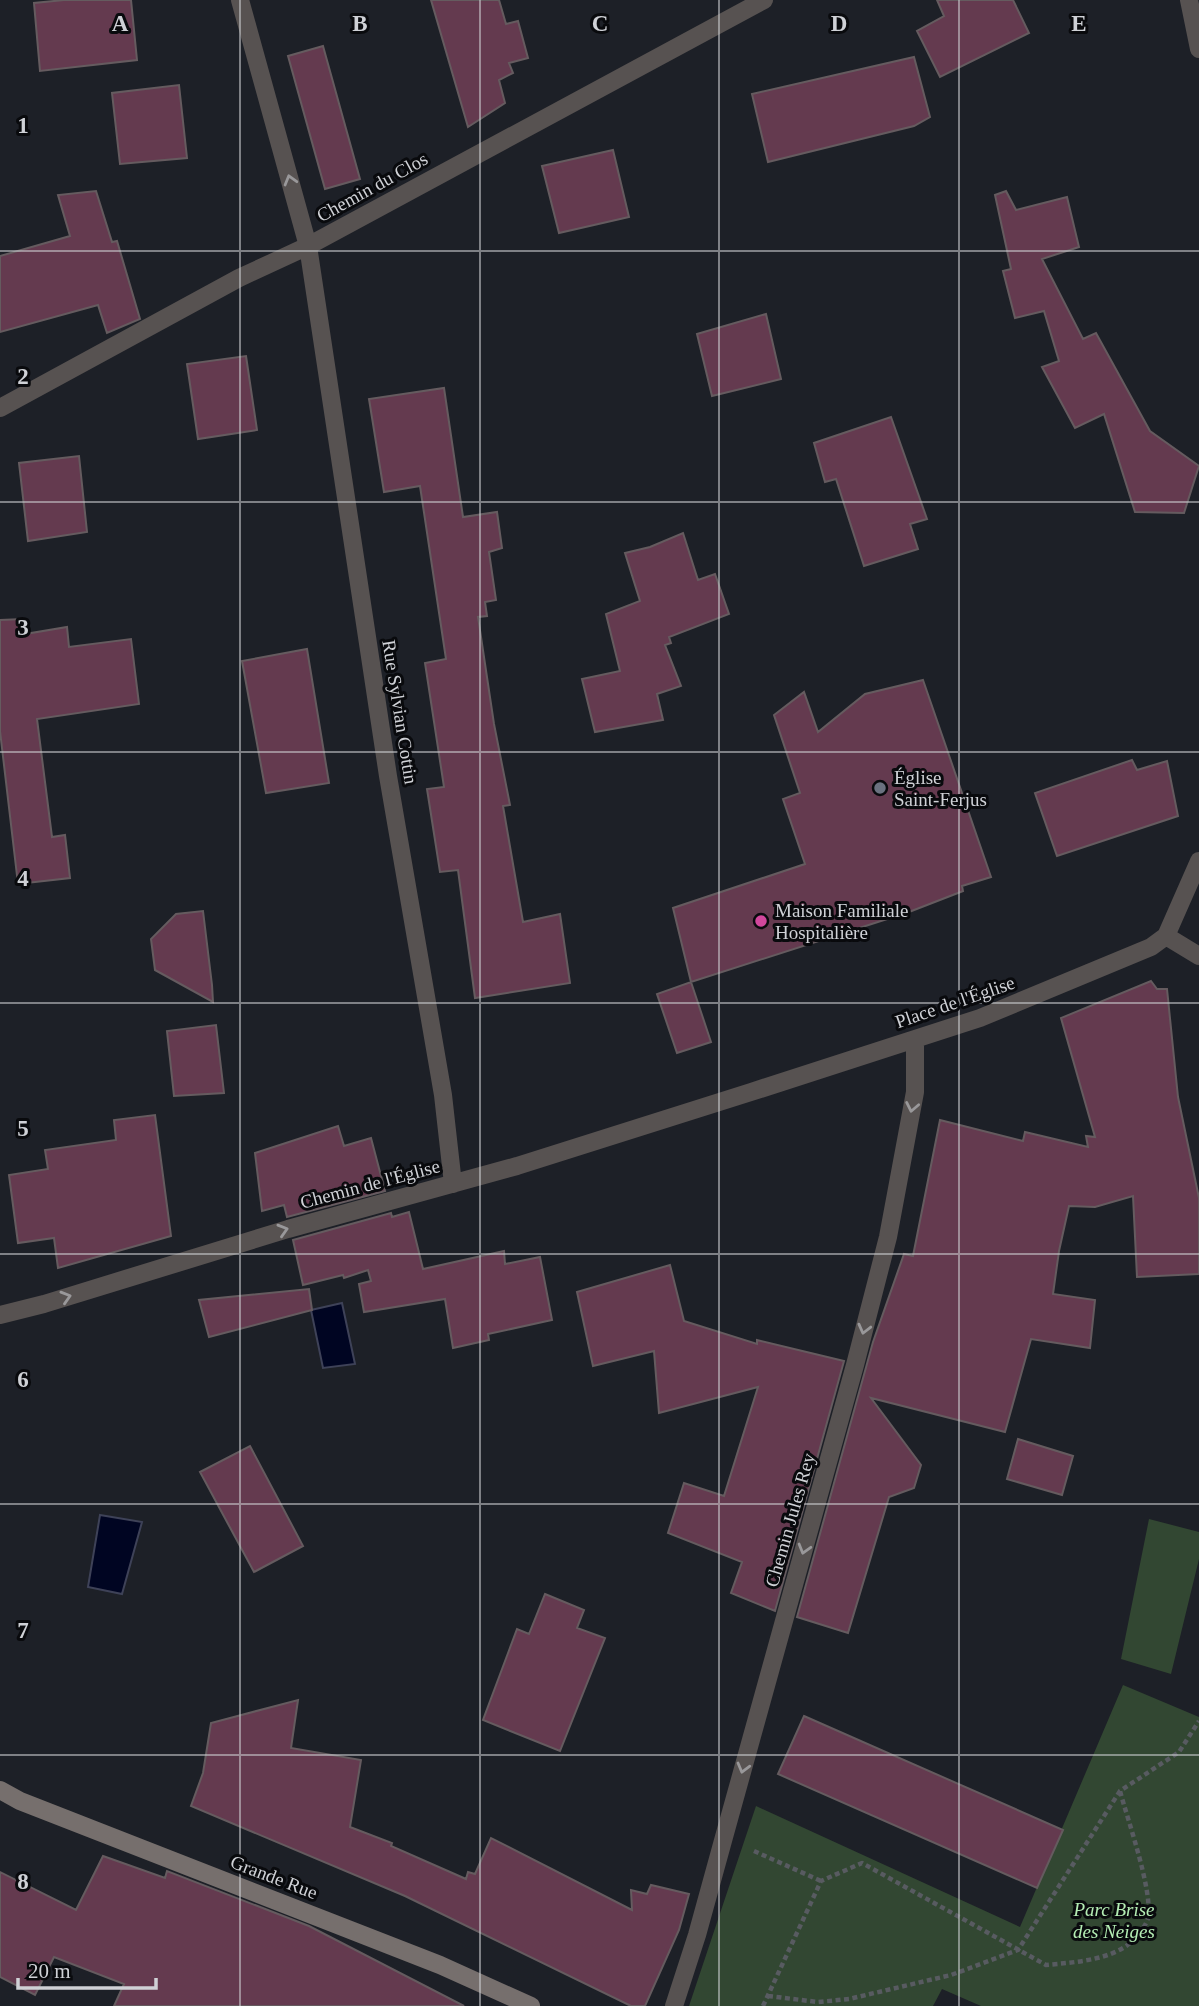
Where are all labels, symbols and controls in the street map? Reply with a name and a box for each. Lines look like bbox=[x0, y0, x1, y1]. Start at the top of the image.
text: A bbox=[112, 11, 129, 36]
text: B bbox=[352, 11, 368, 36]
text: C bbox=[592, 11, 608, 36]
text: D bbox=[831, 11, 847, 36]
text: E bbox=[1071, 11, 1087, 36]
text: 1 bbox=[17, 113, 29, 138]
street label: Chemin du Clos bbox=[313, 148, 431, 226]
one-way arrow bbox=[284, 174, 298, 186]
text: 2 bbox=[17, 364, 29, 389]
text: 3 bbox=[17, 615, 29, 640]
street label: Rue Sylvian Cottin bbox=[378, 638, 422, 786]
place label: Église Saint-Ferjus bbox=[894, 767, 987, 810]
marker: Église Saint-Ferjus bbox=[872, 780, 888, 796]
text: 4 bbox=[17, 866, 29, 891]
place label: Maison Familiale Hospitalière bbox=[775, 900, 909, 943]
marker: Maison Familiale Hospitalière bbox=[753, 913, 769, 929]
street label: Place de l'Église bbox=[893, 972, 1017, 1032]
one-way arrow bbox=[906, 1101, 921, 1113]
text: 5 bbox=[17, 1116, 29, 1141]
street label: Chemin de l'Église bbox=[298, 1155, 442, 1213]
one-way arrow bbox=[277, 1224, 289, 1239]
one-way arrow bbox=[60, 1291, 72, 1306]
one-way arrow bbox=[858, 1323, 872, 1335]
text: 6 bbox=[17, 1367, 29, 1392]
street label: Chemin Jules Rey bbox=[761, 1450, 819, 1589]
one-way arrow bbox=[798, 1542, 813, 1554]
text: 7 bbox=[17, 1618, 29, 1643]
one-way arrow bbox=[737, 1762, 752, 1774]
street label: Grande Rue bbox=[228, 1851, 320, 1903]
text: 8 bbox=[17, 1869, 29, 1894]
park label: Parc Brise des Neiges bbox=[1072, 1899, 1155, 1942]
scale bar bbox=[18, 1946, 156, 1990]
text: 20 m bbox=[28, 1959, 71, 1983]

